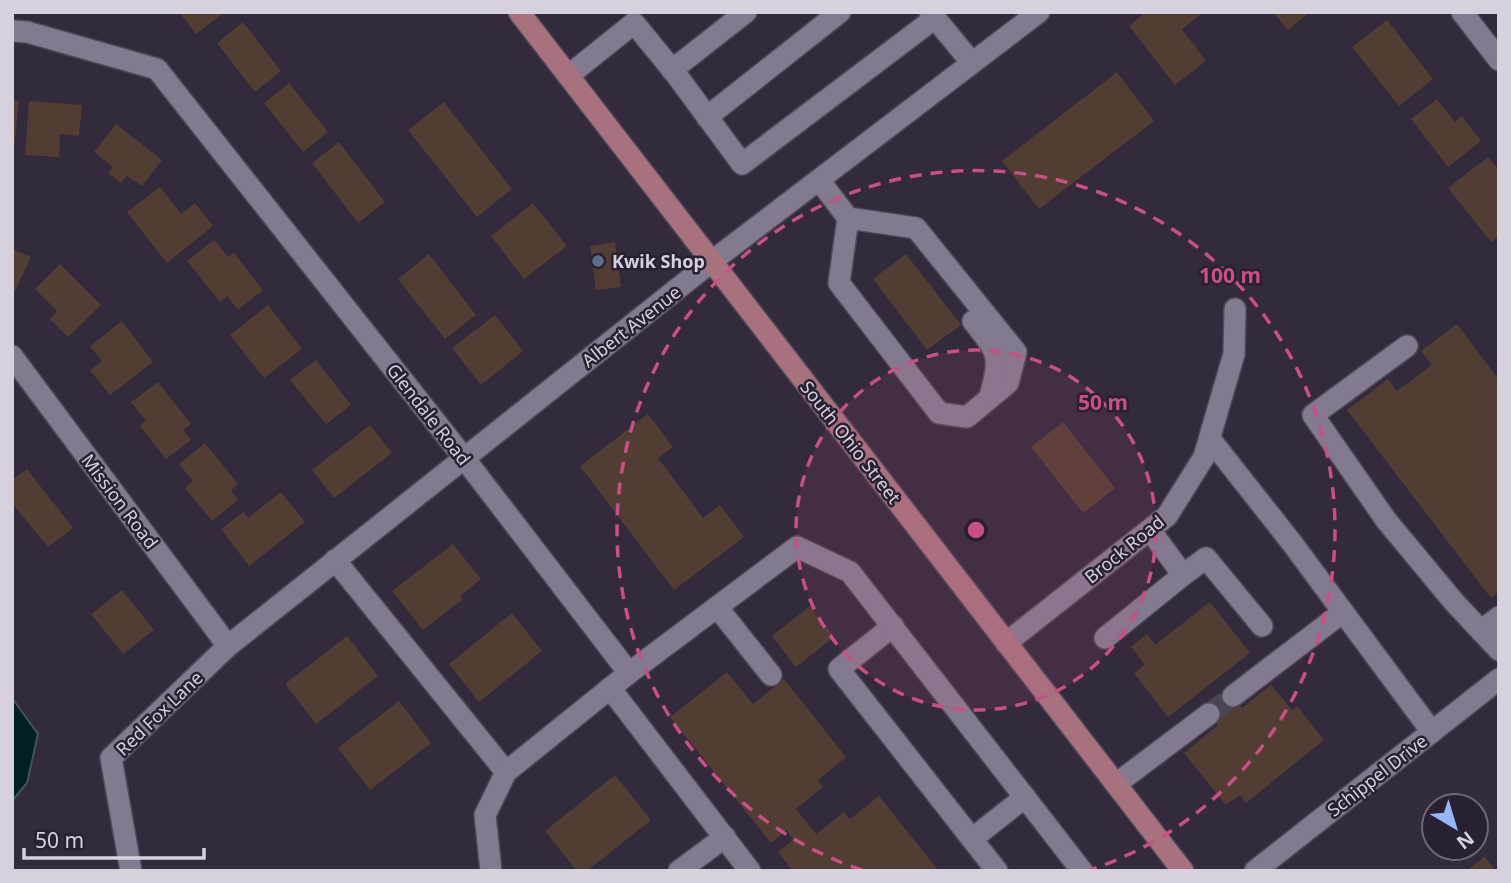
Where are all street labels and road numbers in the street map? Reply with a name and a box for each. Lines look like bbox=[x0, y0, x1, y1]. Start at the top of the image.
street label: Albert Avenue bbox=[577, 280, 685, 372]
street label: Glendale Road bbox=[382, 358, 476, 470]
street label: South Ohio Street bbox=[795, 376, 907, 509]
street label: Mission Road bbox=[76, 449, 164, 553]
street label: Brock Road bbox=[1079, 510, 1169, 588]
street label: Red Fox Lane bbox=[110, 665, 208, 761]
street label: Schippel Drive bbox=[1322, 728, 1432, 822]

